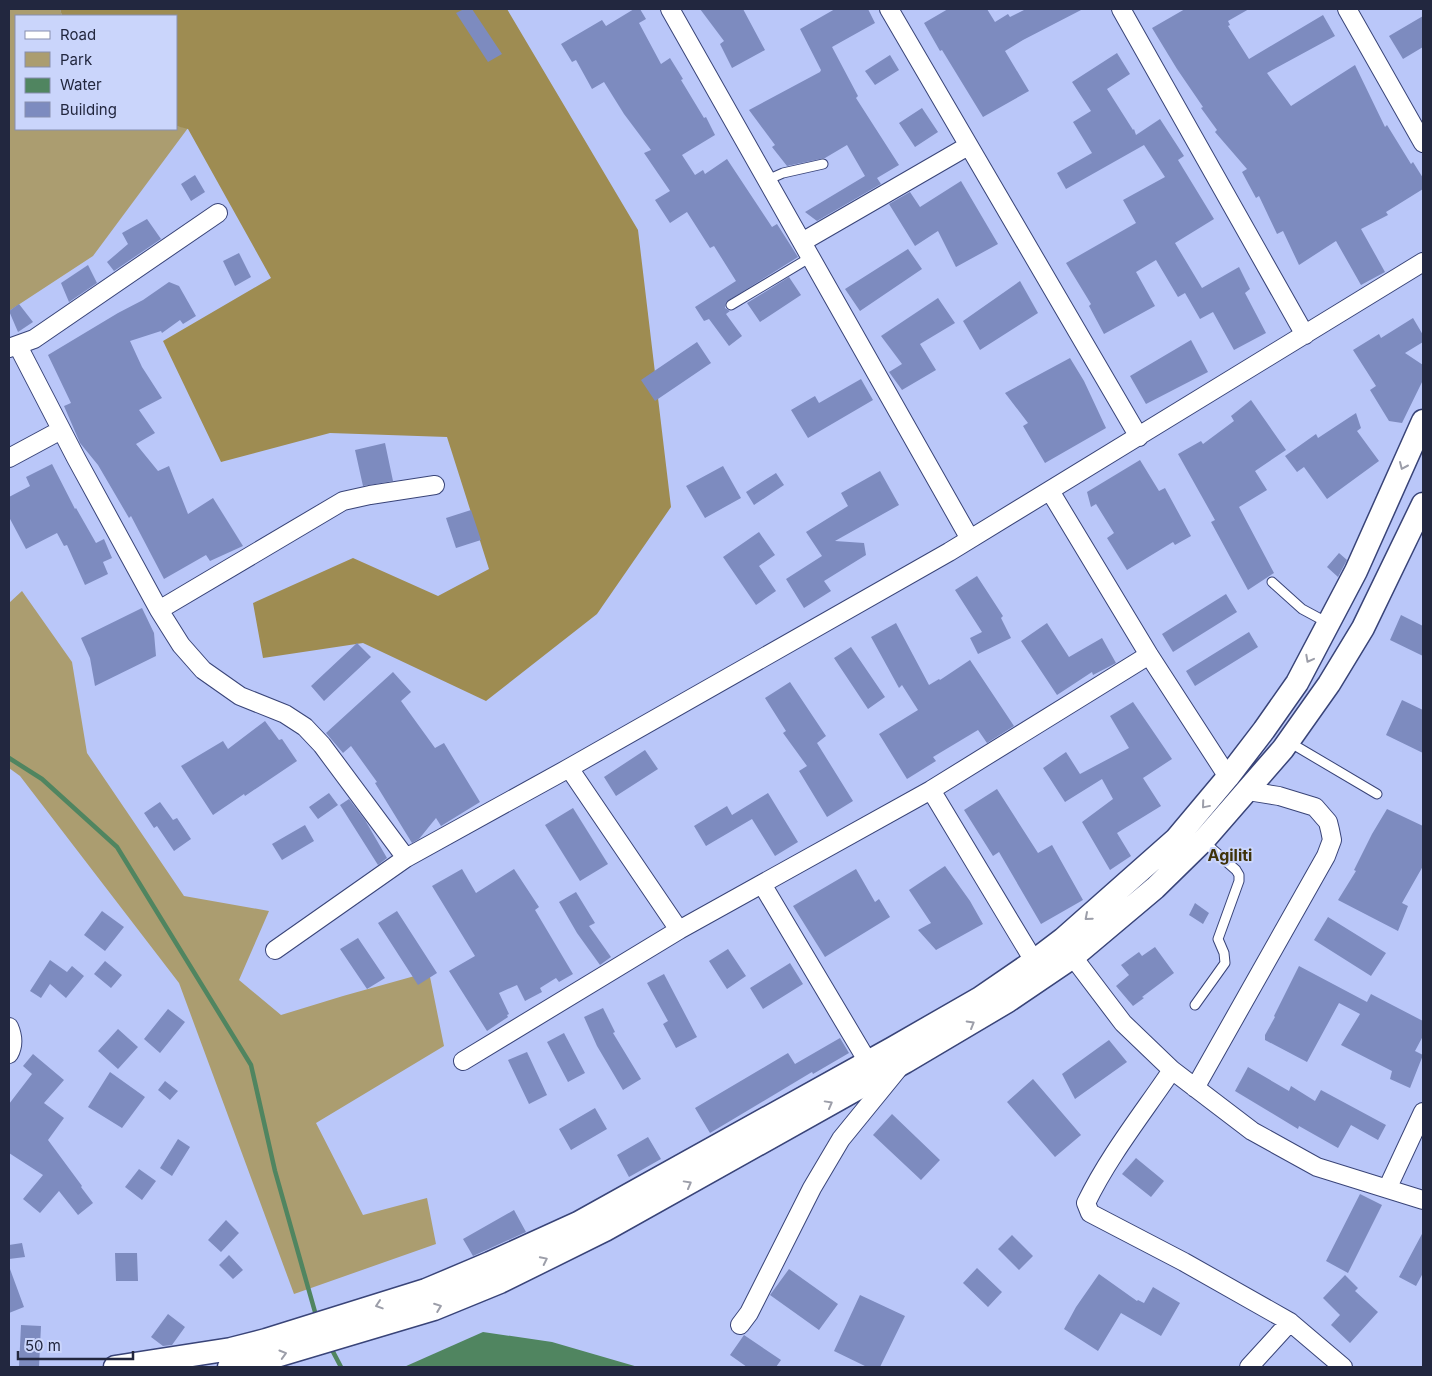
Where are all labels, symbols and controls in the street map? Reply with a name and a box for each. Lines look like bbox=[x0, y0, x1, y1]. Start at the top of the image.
legend bbox=[15, 15, 178, 130]
text: Road bbox=[60, 25, 96, 44]
text: Park bbox=[60, 50, 93, 69]
text: Water bbox=[60, 75, 102, 94]
text: Building bbox=[60, 100, 117, 119]
one-way arrow bbox=[1399, 461, 1410, 470]
one-way arrow bbox=[1305, 654, 1315, 663]
one-way arrow bbox=[1202, 799, 1210, 808]
district label: Agiliti bbox=[1208, 845, 1252, 865]
one-way arrow bbox=[1084, 911, 1093, 920]
one-way arrow bbox=[965, 1020, 974, 1030]
one-way arrow bbox=[824, 1101, 833, 1111]
one-way arrow bbox=[682, 1180, 691, 1190]
one-way arrow bbox=[539, 1256, 548, 1266]
one-way arrow bbox=[376, 1300, 384, 1310]
one-way arrow bbox=[434, 1303, 442, 1313]
scale bar bbox=[18, 1328, 132, 1360]
text: 50 m bbox=[25, 1336, 61, 1355]
one-way arrow bbox=[278, 1350, 287, 1360]

